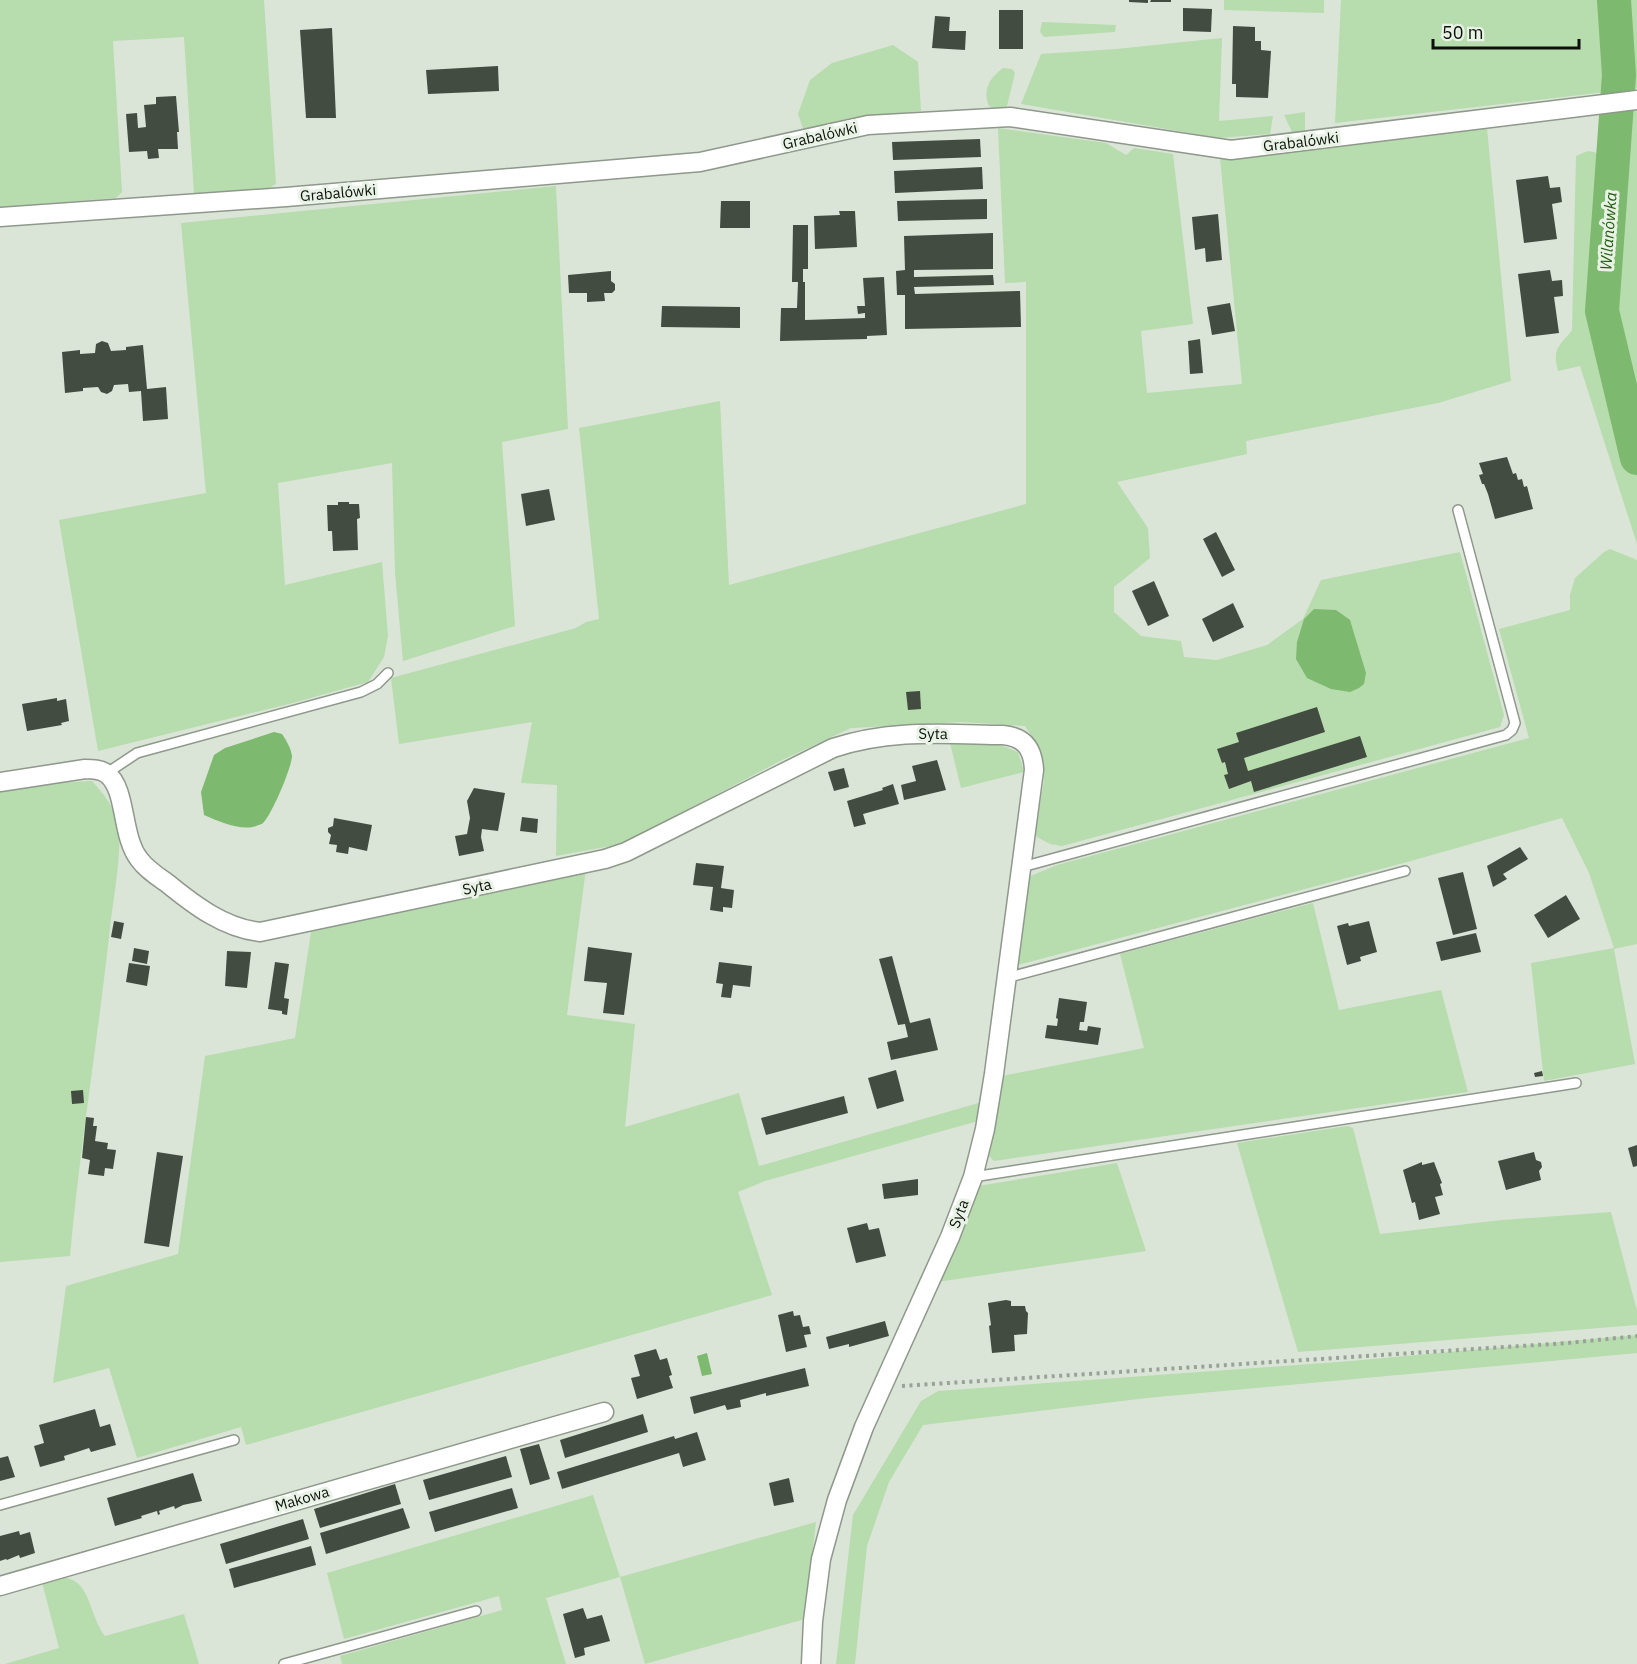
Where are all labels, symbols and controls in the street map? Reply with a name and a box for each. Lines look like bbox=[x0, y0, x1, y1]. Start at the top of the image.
scale bar bbox=[1433, 12, 1578, 50]
text: 50 m bbox=[1442, 21, 1484, 44]
street label: Grabalówki bbox=[781, 118, 859, 153]
street label: Grabalówki bbox=[1262, 127, 1340, 156]
street label: Grabalówki bbox=[299, 180, 377, 205]
water label: Wilanówka bbox=[1595, 191, 1621, 271]
street label: Syta bbox=[918, 724, 948, 743]
street label: Syta bbox=[461, 874, 493, 899]
street label: Syta bbox=[944, 1197, 973, 1231]
street label: Makowa bbox=[273, 1482, 331, 1515]

